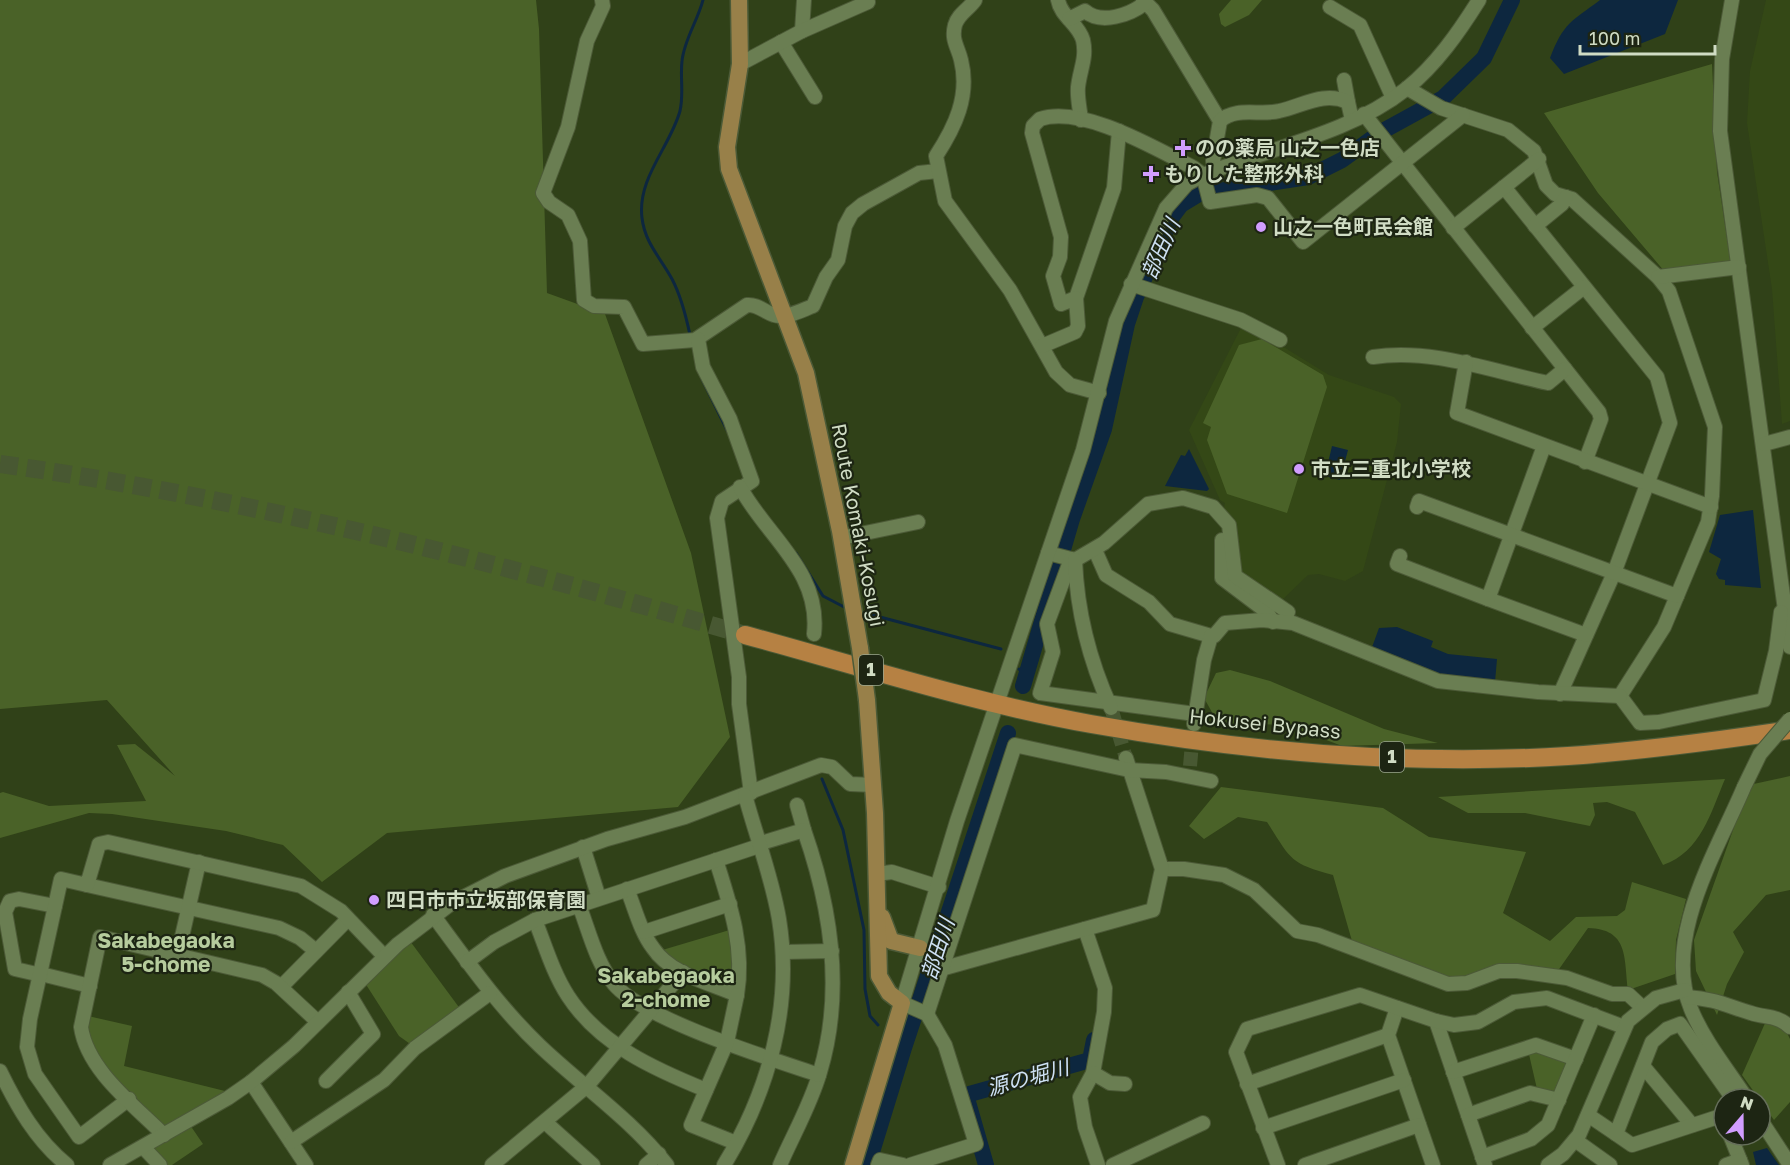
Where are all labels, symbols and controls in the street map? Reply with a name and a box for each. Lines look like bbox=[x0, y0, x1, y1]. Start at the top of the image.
scale bar bbox=[1580, 18, 1715, 56]
text: 100 m bbox=[1589, 27, 1640, 49]
place label: のの薬局 山之一色店 bbox=[1195, 135, 1380, 159]
marker: のの薬局 山之一色店 bbox=[1176, 141, 1190, 155]
place label: もりした整形外科 bbox=[1164, 161, 1324, 185]
marker: もりした整形外科 bbox=[1142, 165, 1160, 183]
water label: 部田川 bbox=[1135, 213, 1186, 283]
place label: 山之一色町民会館 bbox=[1273, 214, 1433, 238]
marker: 山之一色町民会館 bbox=[1254, 220, 1268, 234]
street label: Route Komaki-Kosugi bbox=[827, 421, 890, 628]
place label: 市立三重北小学校 bbox=[1311, 456, 1471, 480]
marker: 市立三重北小学校 bbox=[1292, 462, 1306, 476]
road number: 1 bbox=[859, 655, 883, 685]
street label: Hokusei Bypass bbox=[1188, 703, 1342, 743]
road number: 1 bbox=[1380, 742, 1404, 772]
place label: 四日市市立坂部保育園 bbox=[386, 887, 586, 911]
marker: 四日市市立坂部保育園 bbox=[367, 893, 381, 907]
water label: 部田川 bbox=[915, 913, 960, 983]
district label: Sakabegaoka 5-chome bbox=[97, 927, 235, 977]
district label: Sakabegaoka 2-chome bbox=[597, 962, 735, 1012]
water label: 源の堀川 bbox=[984, 1053, 1074, 1100]
north arrow bbox=[1712, 1087, 1772, 1147]
text: N bbox=[1738, 1091, 1756, 1114]

